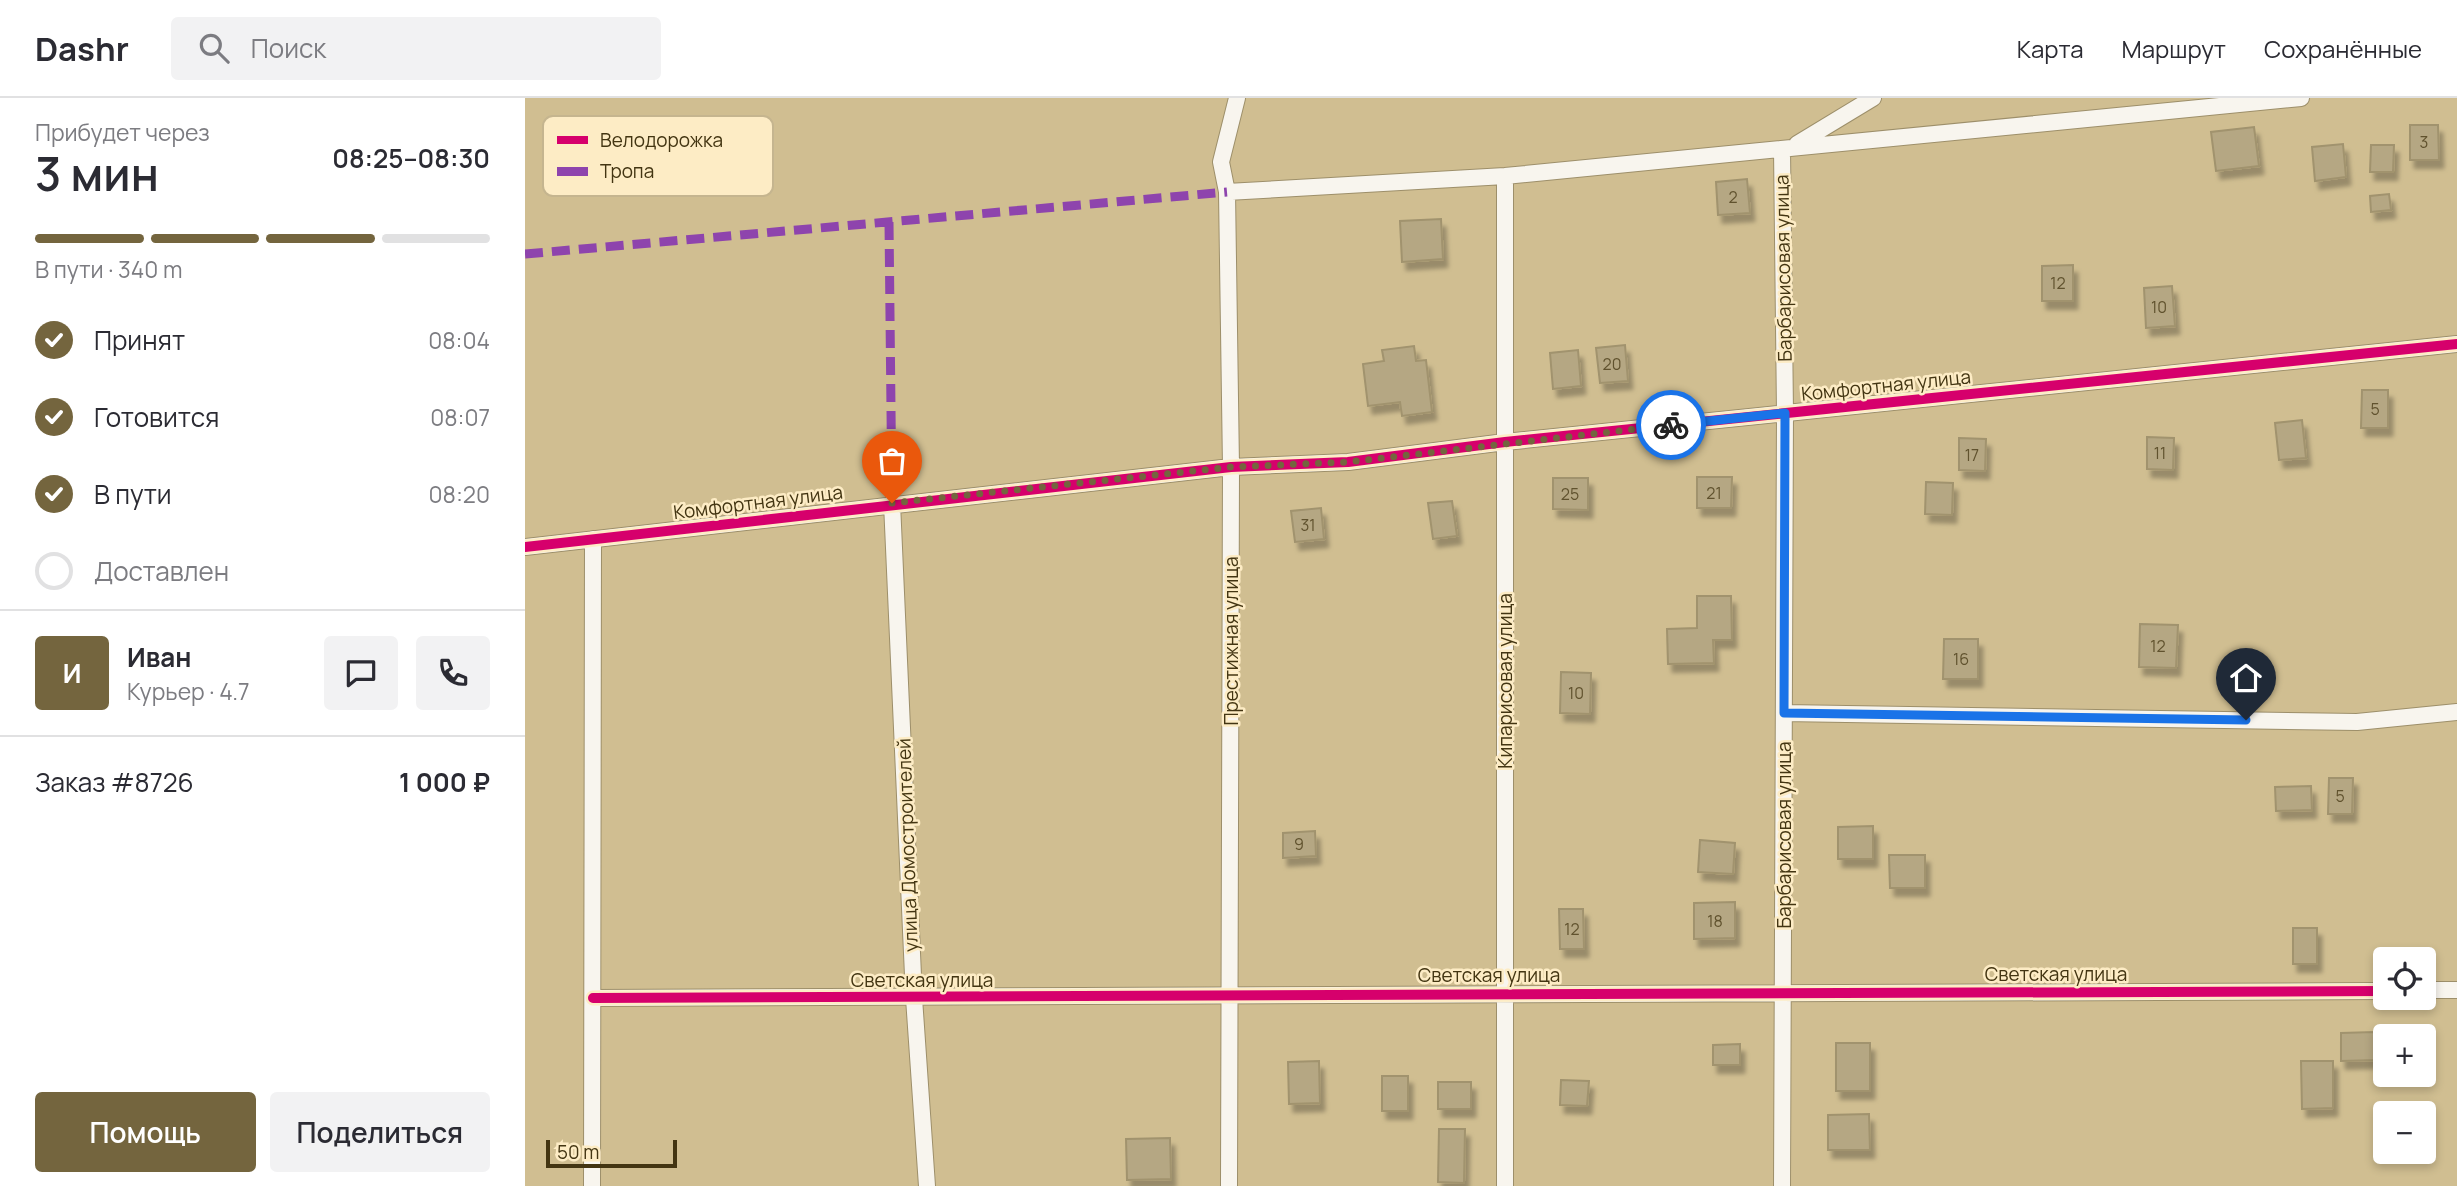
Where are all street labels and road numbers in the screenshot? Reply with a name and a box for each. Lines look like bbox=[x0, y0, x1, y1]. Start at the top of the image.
street label: Барбарисовая улица bbox=[1768, 174, 1798, 362]
street label: Комфортная улица bbox=[1800, 363, 1972, 407]
street label: Комфортная улица bbox=[672, 479, 844, 525]
street label: Престижная улица bbox=[1218, 556, 1244, 726]
street label: Кипарисовая улица bbox=[1492, 593, 1518, 769]
street label: улица Домостроителей bbox=[890, 738, 924, 952]
street label: Барбарисовая улица bbox=[1771, 741, 1797, 929]
street label: Светская улица bbox=[1985, 961, 2127, 987]
street label: Светская улица bbox=[1418, 962, 1560, 988]
street label: Светская улица bbox=[851, 967, 993, 993]

